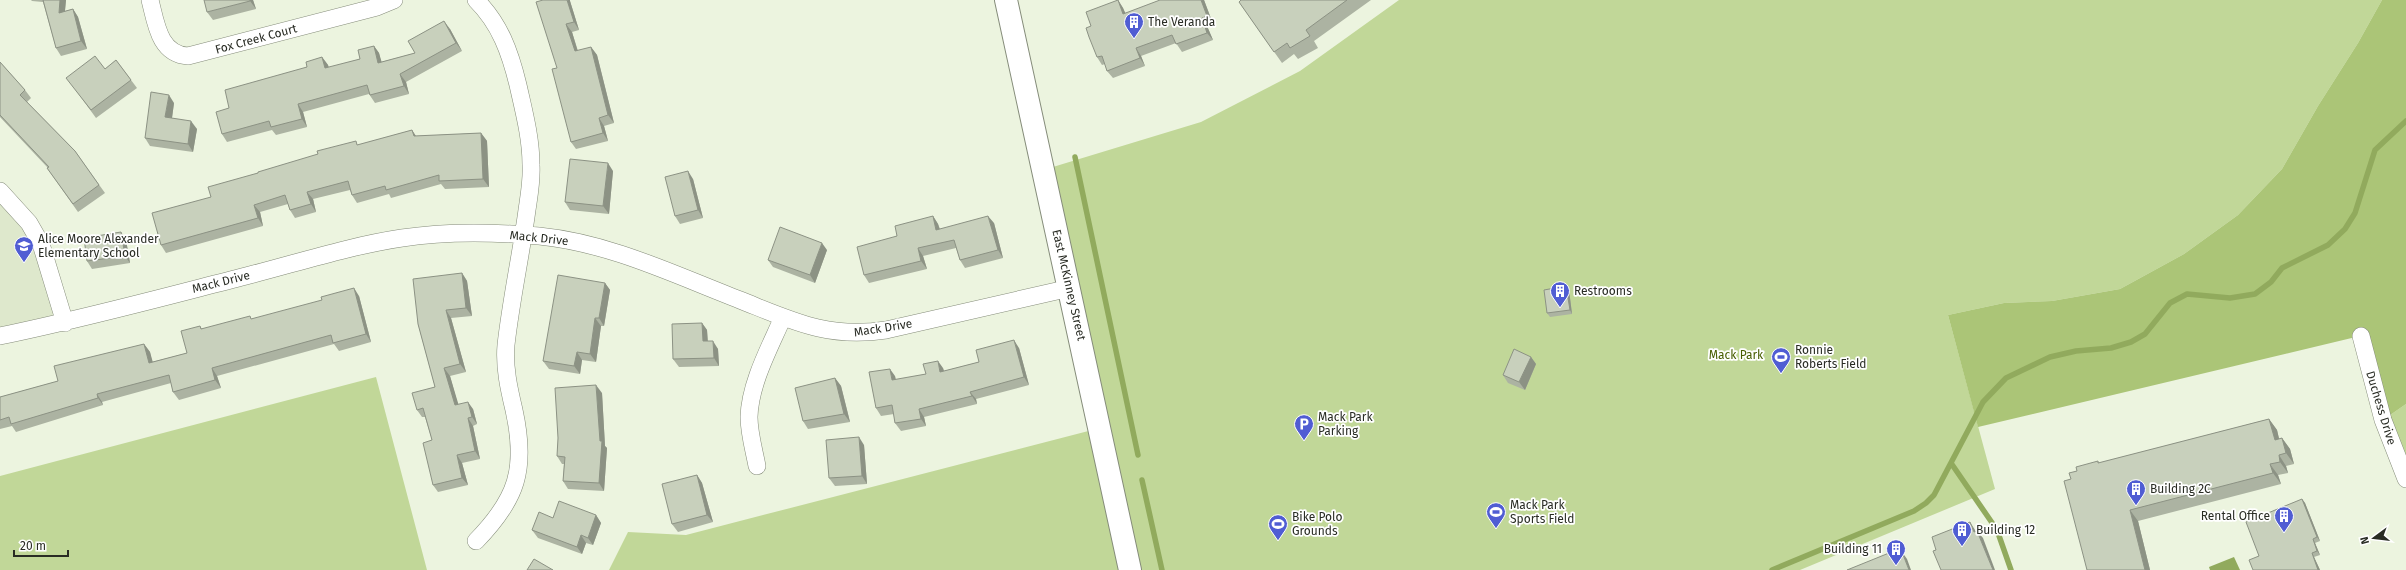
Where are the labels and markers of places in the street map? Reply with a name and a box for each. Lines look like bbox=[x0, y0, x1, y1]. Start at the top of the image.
building icon: The Veranda bbox=[1123, 11, 1145, 39]
place label: The Veranda bbox=[1148, 15, 1215, 29]
place label: Alice Moore Alexander Elementary School bbox=[38, 232, 159, 260]
school or university icon: Alice Moore Alexander Elementary School bbox=[13, 235, 35, 263]
building icon: Restrooms bbox=[1549, 280, 1571, 308]
place label: Restrooms bbox=[1574, 284, 1632, 298]
place label: Ronnie Roberts Field bbox=[1795, 343, 1867, 371]
sports icon: Ronnie Roberts Field bbox=[1770, 346, 1792, 374]
place label: Mack Park Parking bbox=[1318, 410, 1373, 438]
parking icon: Mack Park Parking bbox=[1293, 413, 1315, 441]
building icon: Building 2C bbox=[2125, 478, 2147, 506]
place label: Building 2C bbox=[2150, 482, 2211, 496]
place label: Mack Park Sports Field bbox=[1510, 498, 1574, 526]
sports icon: Mack Park Sports Field bbox=[1485, 501, 1507, 529]
building icon: Rental Office bbox=[2273, 505, 2295, 533]
place label: Rental Office bbox=[2201, 509, 2270, 523]
place label: Bike Polo Grounds bbox=[1292, 510, 1343, 538]
sports icon: Bike Polo Grounds bbox=[1267, 513, 1289, 541]
building icon: Building 12 bbox=[1951, 519, 1973, 547]
place label: Building 12 bbox=[1976, 523, 2035, 537]
building icon: Building 11 bbox=[1885, 538, 1907, 566]
place label: Building 11 bbox=[1824, 542, 1882, 556]

